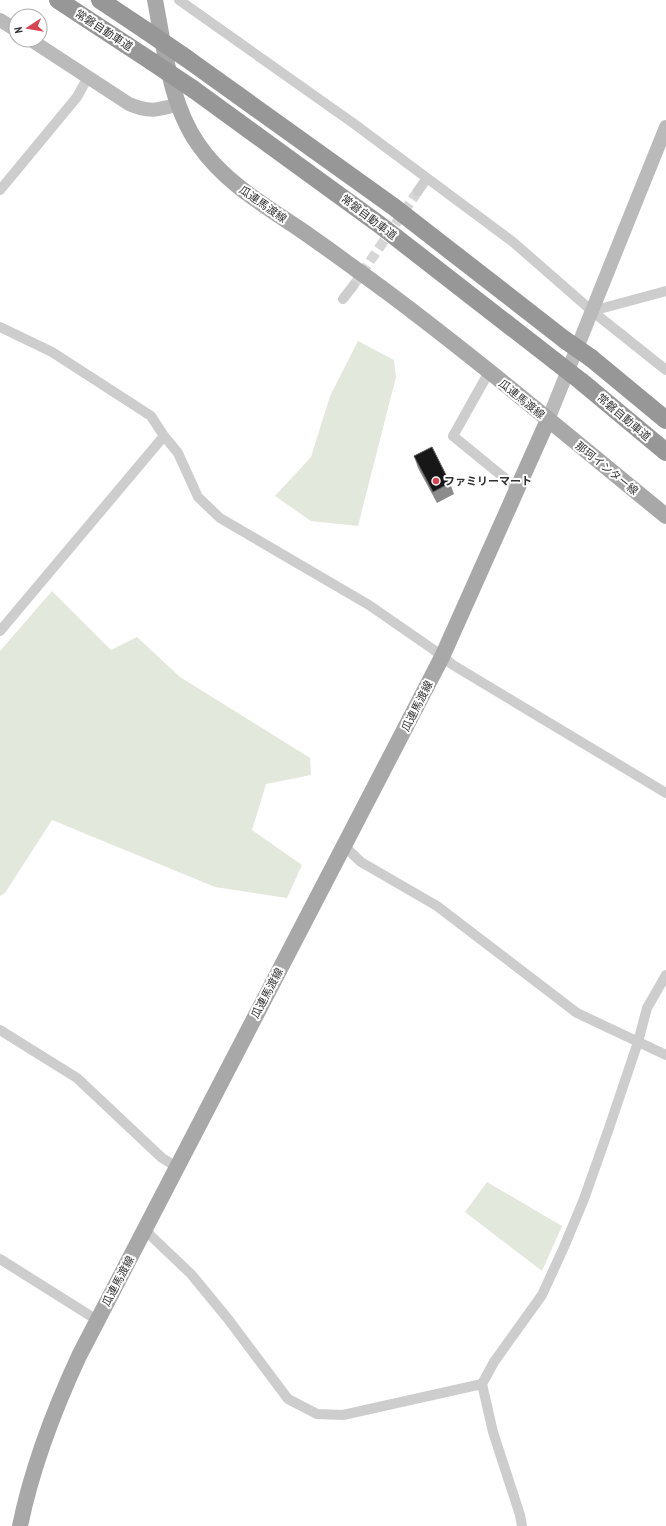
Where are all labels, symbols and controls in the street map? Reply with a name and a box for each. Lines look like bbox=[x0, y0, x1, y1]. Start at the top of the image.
street label: 常磐自動車道 bbox=[73, 6, 135, 54]
north arrow bbox=[8, 8, 48, 48]
text: N bbox=[11, 26, 26, 34]
street label: 瓜連馬渡線 bbox=[236, 182, 290, 226]
street label: 常磐自動車道 bbox=[338, 192, 400, 242]
street label: 瓜連馬渡線 bbox=[496, 376, 548, 422]
street label: 常磐自動車道 bbox=[594, 390, 654, 444]
street label: 那珂インター線 bbox=[573, 438, 641, 498]
place label: ファミリーマート bbox=[444, 474, 532, 488]
marker: ファミリーマート bbox=[431, 476, 441, 486]
street label: 瓜連馬渡線 bbox=[398, 678, 436, 734]
street label: 瓜連馬渡線 bbox=[248, 965, 286, 1021]
street label: 瓜連馬渡線 bbox=[99, 1253, 137, 1309]

